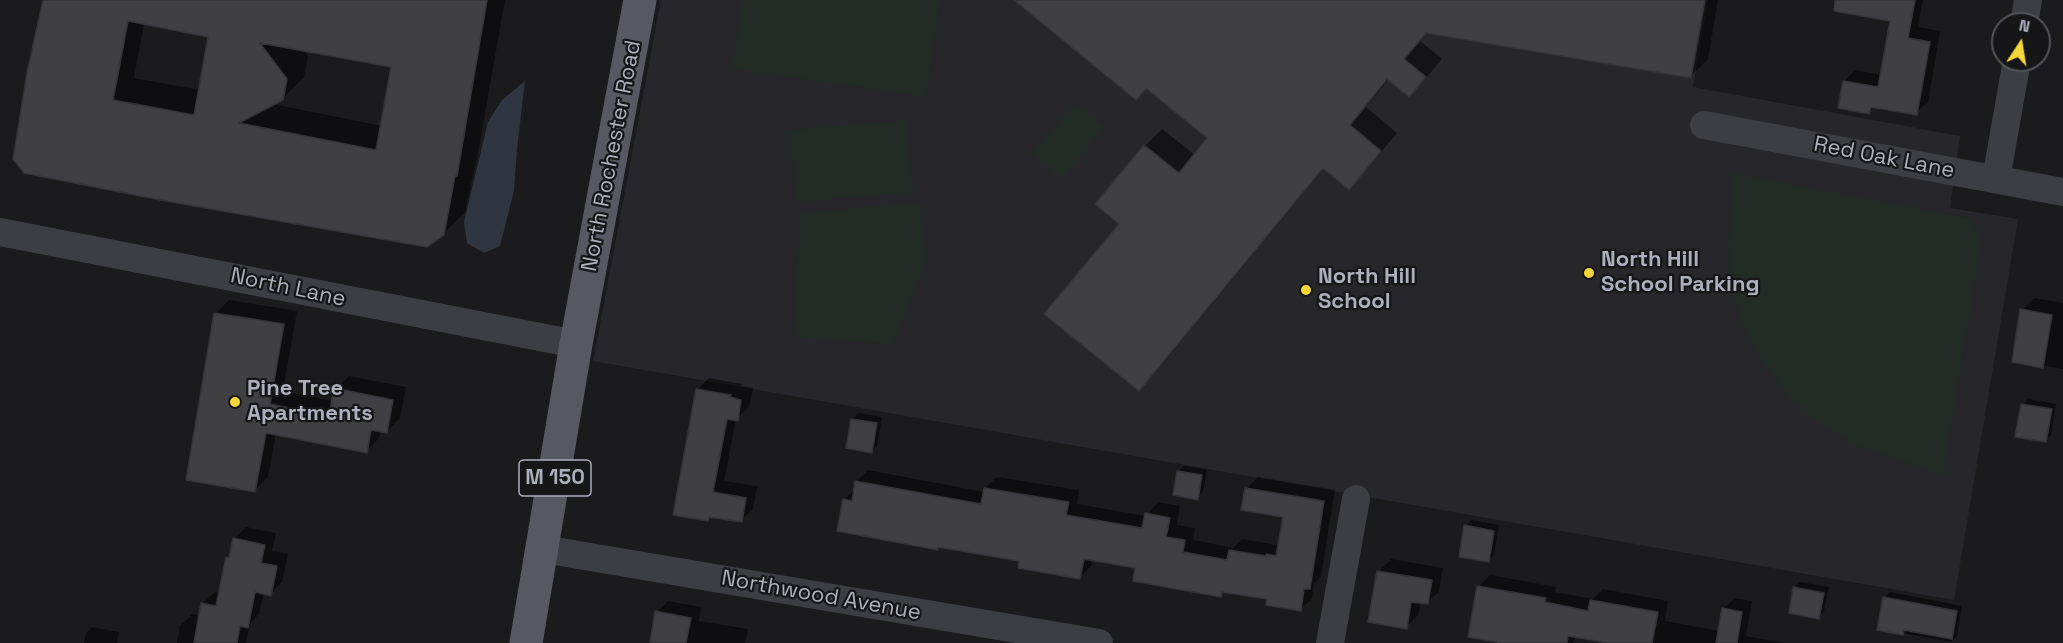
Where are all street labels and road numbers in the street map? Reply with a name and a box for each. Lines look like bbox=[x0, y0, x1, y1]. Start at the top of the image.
street label: North Rochester Road bbox=[577, 38, 647, 274]
street label: Red Oak Lane bbox=[1811, 131, 1957, 185]
street label: North Lane bbox=[228, 263, 348, 313]
road number: M 150 bbox=[519, 460, 591, 496]
street label: Northwood Avenue bbox=[719, 565, 923, 627]

